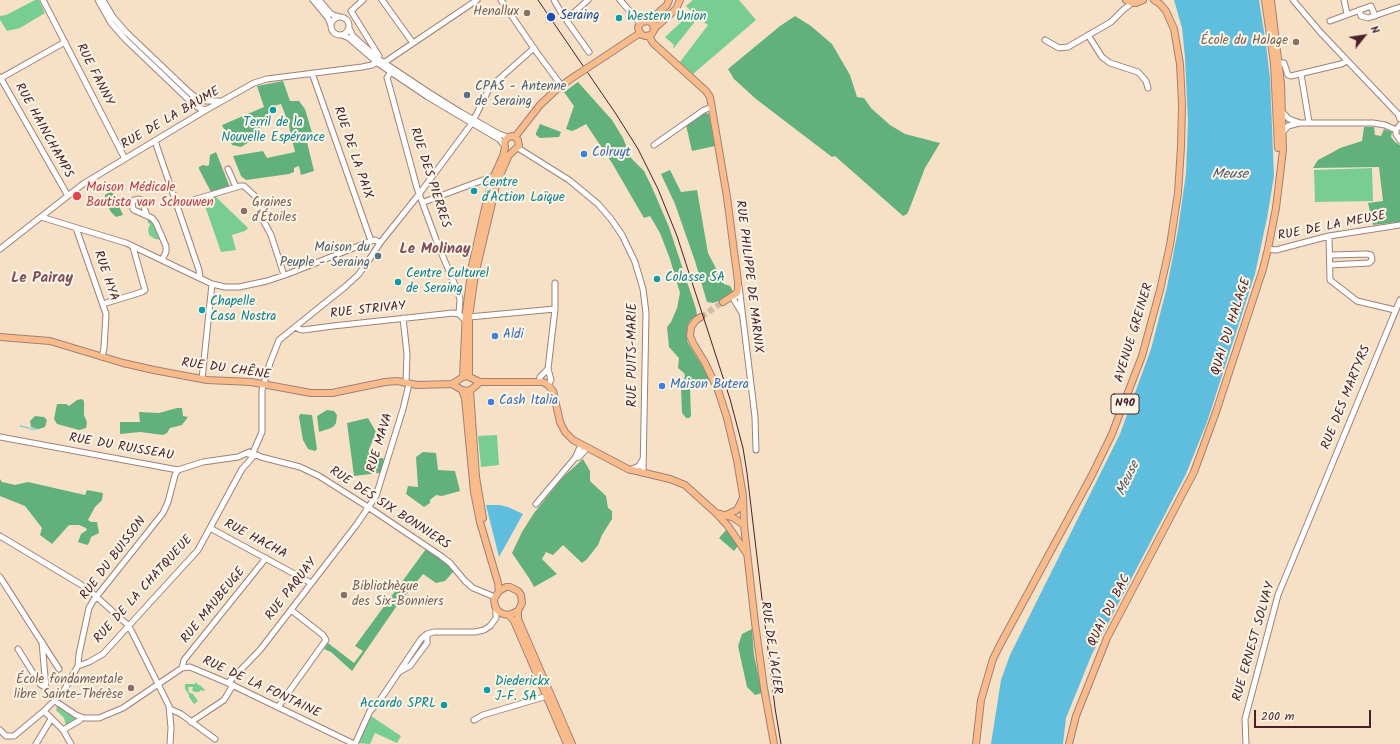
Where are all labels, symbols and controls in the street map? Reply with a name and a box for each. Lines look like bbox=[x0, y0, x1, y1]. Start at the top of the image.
place label: Henallux bbox=[473, 5, 519, 21]
marker: Henallux bbox=[522, 8, 532, 18]
place label: Seraing bbox=[560, 9, 599, 25]
place label: Western Union bbox=[627, 10, 706, 26]
marker: Seraing bbox=[545, 11, 557, 23]
marker: Western Union bbox=[614, 13, 624, 23]
north arrow bbox=[1344, 16, 1384, 56]
text: N bbox=[1365, 22, 1384, 38]
place label: École du Halage bbox=[1200, 34, 1288, 50]
marker: École du Halage bbox=[1291, 37, 1301, 47]
street label: RUE FANNY bbox=[72, 41, 116, 109]
place label: CPAS - Antenne de Seraing bbox=[475, 80, 566, 111]
street label: RUE HAINCHAMPS bbox=[10, 81, 76, 181]
street label: RUE DE LA BAUME bbox=[119, 84, 223, 154]
marker: CPAS - Antenne de Seraing bbox=[462, 90, 472, 100]
marker: Terril de la Nouvelle Espérance bbox=[268, 105, 278, 115]
street label: RUE DE LA PAIX bbox=[329, 105, 375, 201]
place label: Terril de la Nouvelle Espérance bbox=[221, 116, 325, 147]
street label: RUE DES PIERRES bbox=[405, 126, 453, 230]
place label: Colruyt bbox=[592, 146, 631, 162]
marker: Colruyt bbox=[579, 149, 589, 159]
water label: Meuse bbox=[1212, 168, 1248, 184]
place label: Centre d'Action Laïque bbox=[482, 176, 565, 207]
place label: Maison Médicale Bautista van Schouwen bbox=[86, 181, 214, 212]
marker: Centre d'Action Laïque bbox=[469, 186, 479, 196]
marker: Maison Médicale Bautista van Schouwen bbox=[71, 190, 83, 202]
place label: Graines d'Étoiles bbox=[252, 196, 297, 227]
street label: RUE PHILIPPE DE MARNIX bbox=[731, 200, 765, 354]
marker: Graines d'Étoiles bbox=[239, 206, 249, 216]
street label: RUE DE LA MEUSE bbox=[1277, 209, 1387, 245]
place label: Maison du Peuple - Seraing bbox=[280, 241, 370, 272]
district label: Le Molinay bbox=[399, 241, 471, 259]
street label: RUE HYA bbox=[89, 249, 121, 303]
marker: Maison du Peuple - Seraing bbox=[373, 251, 383, 261]
place label: Centre Culturel de Seraing bbox=[406, 267, 489, 298]
district label: Le Pairay bbox=[11, 270, 73, 288]
place label: Colasse SA bbox=[665, 271, 725, 287]
marker: Colasse SA bbox=[652, 274, 662, 284]
street label: QUAI DU HALAGE bbox=[1209, 276, 1255, 378]
marker: Centre Culturel de Seraing bbox=[393, 277, 403, 287]
street label: AVENUE GREINER bbox=[1112, 281, 1158, 385]
place label: Chapelle Casa Nostra bbox=[210, 295, 276, 326]
street label: RUE STRIVAY bbox=[329, 299, 407, 323]
street label: RUE PUITS-MARIE bbox=[626, 303, 642, 407]
marker: Chapelle Casa Nostra bbox=[197, 305, 207, 315]
place label: Aldi bbox=[503, 328, 524, 344]
marker: Aldi bbox=[490, 331, 500, 341]
street label: RUE DES MARTYRS bbox=[1319, 344, 1375, 452]
street label: RUE DU CHÊNE bbox=[180, 356, 272, 384]
place label: Maison Butera bbox=[670, 378, 749, 394]
marker: Maison Butera bbox=[657, 381, 667, 391]
place label: Cash Italia bbox=[499, 394, 558, 410]
road number: N90 bbox=[1111, 394, 1139, 414]
marker: Cash Italia bbox=[486, 397, 496, 407]
street label: RUE MAVA bbox=[365, 411, 397, 475]
street label: RUE DU RUISSEAU bbox=[67, 431, 175, 465]
water label: Meuse bbox=[1114, 459, 1144, 499]
street label: RUE DES SIX BONNIERS bbox=[326, 464, 452, 554]
street label: RUE DU BUISSON bbox=[78, 514, 150, 604]
street label: RUE HACHA bbox=[221, 517, 289, 563]
street label: RUE DE LA CHATQUEUE bbox=[91, 533, 197, 647]
street label: RUE PAQUAY bbox=[263, 556, 321, 624]
street label: RUE MAUBEUGE bbox=[179, 565, 249, 647]
street label: QUAI DU BAC bbox=[1085, 572, 1135, 650]
place label: Bibliothèque des Six-Bonniers bbox=[352, 580, 443, 611]
street label: RUE ERNEST SOLVAY bbox=[1231, 581, 1279, 703]
marker: Bibliothèque des Six-Bonniers bbox=[339, 590, 349, 600]
street label: RUE DE L'ACIER bbox=[756, 601, 784, 695]
street label: RUE DE LA FONTAINE bbox=[199, 654, 323, 722]
place label: École fondamentale libre Sainte-Thérèse bbox=[14, 673, 123, 704]
place label: Diederickx J-F. SA bbox=[495, 675, 549, 706]
marker: École fondamentale libre Sainte-Thérèse bbox=[126, 683, 136, 693]
marker: Diederickx J-F. SA bbox=[482, 685, 492, 695]
place label: Accardo SPRL bbox=[360, 697, 436, 713]
marker: Accardo SPRL bbox=[439, 700, 449, 710]
scale bar bbox=[1256, 702, 1373, 728]
text: 200 m bbox=[1261, 707, 1294, 726]

